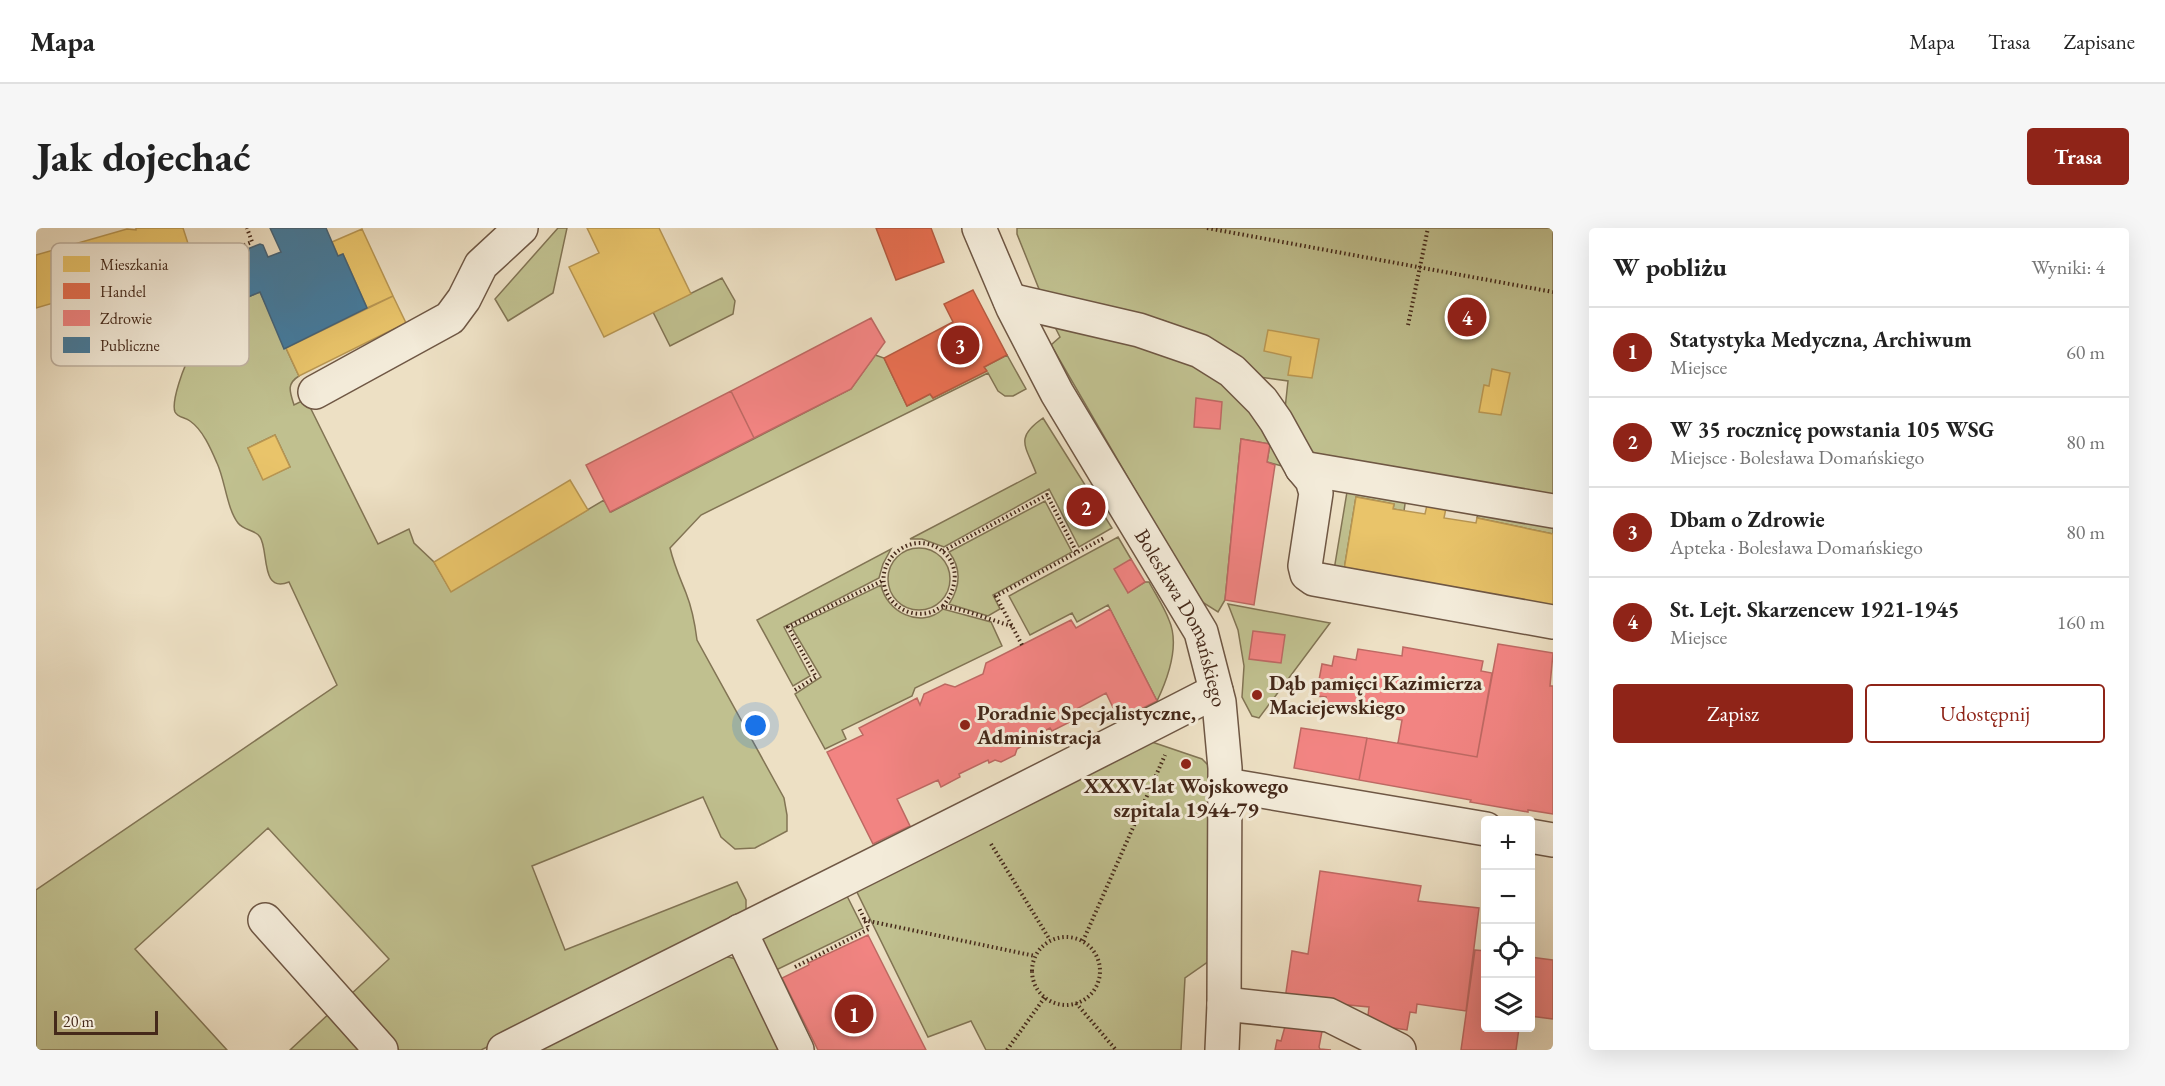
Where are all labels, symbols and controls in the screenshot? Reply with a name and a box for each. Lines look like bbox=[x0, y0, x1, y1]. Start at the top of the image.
text: Mapa bbox=[30, 23, 95, 59]
text: Mapa bbox=[1909, 28, 1955, 55]
text: Trasa bbox=[1988, 28, 2030, 55]
text: Zapisane bbox=[2063, 28, 2135, 55]
button: Trasa bbox=[2027, 128, 2129, 185]
text: Jak dojechać bbox=[36, 129, 250, 184]
legend bbox=[51, 243, 249, 366]
text: W pobliżu bbox=[1613, 250, 1727, 284]
text: Mieszkania bbox=[100, 254, 169, 275]
text: Wyniki: 4 bbox=[2032, 254, 2105, 280]
text: Handel bbox=[100, 281, 146, 302]
pin: 4 bbox=[1448, 294, 1486, 340]
text: Zdrowie bbox=[100, 308, 152, 329]
pin: 3 bbox=[940, 322, 980, 368]
text: Statystyka Medyczna, Archiwum bbox=[1670, 325, 1972, 354]
text: Publiczne bbox=[100, 335, 160, 356]
text: 1 bbox=[1627, 339, 1638, 365]
text: 60 m bbox=[2066, 339, 2105, 365]
text: Miejsce bbox=[1670, 354, 1727, 380]
text: W 35 rocznicę powstania 105 WSG bbox=[1670, 415, 1994, 444]
text: 2 bbox=[1627, 429, 1638, 455]
text: 80 m bbox=[2066, 429, 2105, 455]
text: Miejsce · Bolesława Domańskiego bbox=[1670, 444, 1924, 470]
pin: 2 bbox=[1066, 484, 1106, 530]
text: Dbam o Zdrowie bbox=[1670, 505, 1825, 534]
text: 3 bbox=[1627, 519, 1638, 545]
text: 80 m bbox=[2066, 519, 2105, 545]
street label: Bolesława Domańskiego bbox=[1129, 524, 1234, 709]
text: Apteka · Bolesława Domańskiego bbox=[1670, 534, 1923, 560]
text: St. Lejt. Skarzencew 1921-1945 bbox=[1670, 595, 1960, 624]
text: 4 bbox=[1627, 609, 1638, 635]
text: 160 m bbox=[2057, 609, 2105, 635]
text: Miejsce bbox=[1670, 624, 1727, 650]
place label: Dąb pamięci Kazimierza Maciejewskiego bbox=[1269, 669, 1483, 720]
button: Zapisz bbox=[1613, 684, 1853, 743]
button: Udostępnij bbox=[1865, 684, 2105, 743]
marker: Dąb pamięci Kazimierza Maciejewskiego bbox=[1250, 688, 1264, 702]
place label: Poradnie Specjalistyczne, Administracja bbox=[976, 699, 1196, 750]
your location bbox=[741, 711, 770, 740]
marker: Poradnie Specjalistyczne, Administracja bbox=[958, 718, 972, 732]
marker: XXXV-lat Wojskowego szpitala 1944-79 bbox=[1179, 757, 1193, 771]
place label: XXXV-lat Wojskowego szpitala 1944-79 bbox=[1083, 772, 1289, 823]
map controls bbox=[1481, 816, 1535, 1032]
button: + bbox=[1481, 816, 1535, 870]
button: − bbox=[1481, 870, 1535, 924]
button: locate bbox=[1481, 924, 1535, 978]
button: layers bbox=[1481, 978, 1535, 1032]
pin: 1 bbox=[834, 992, 874, 1036]
scale bar bbox=[54, 1008, 158, 1036]
text: 20 m bbox=[63, 1011, 94, 1032]

